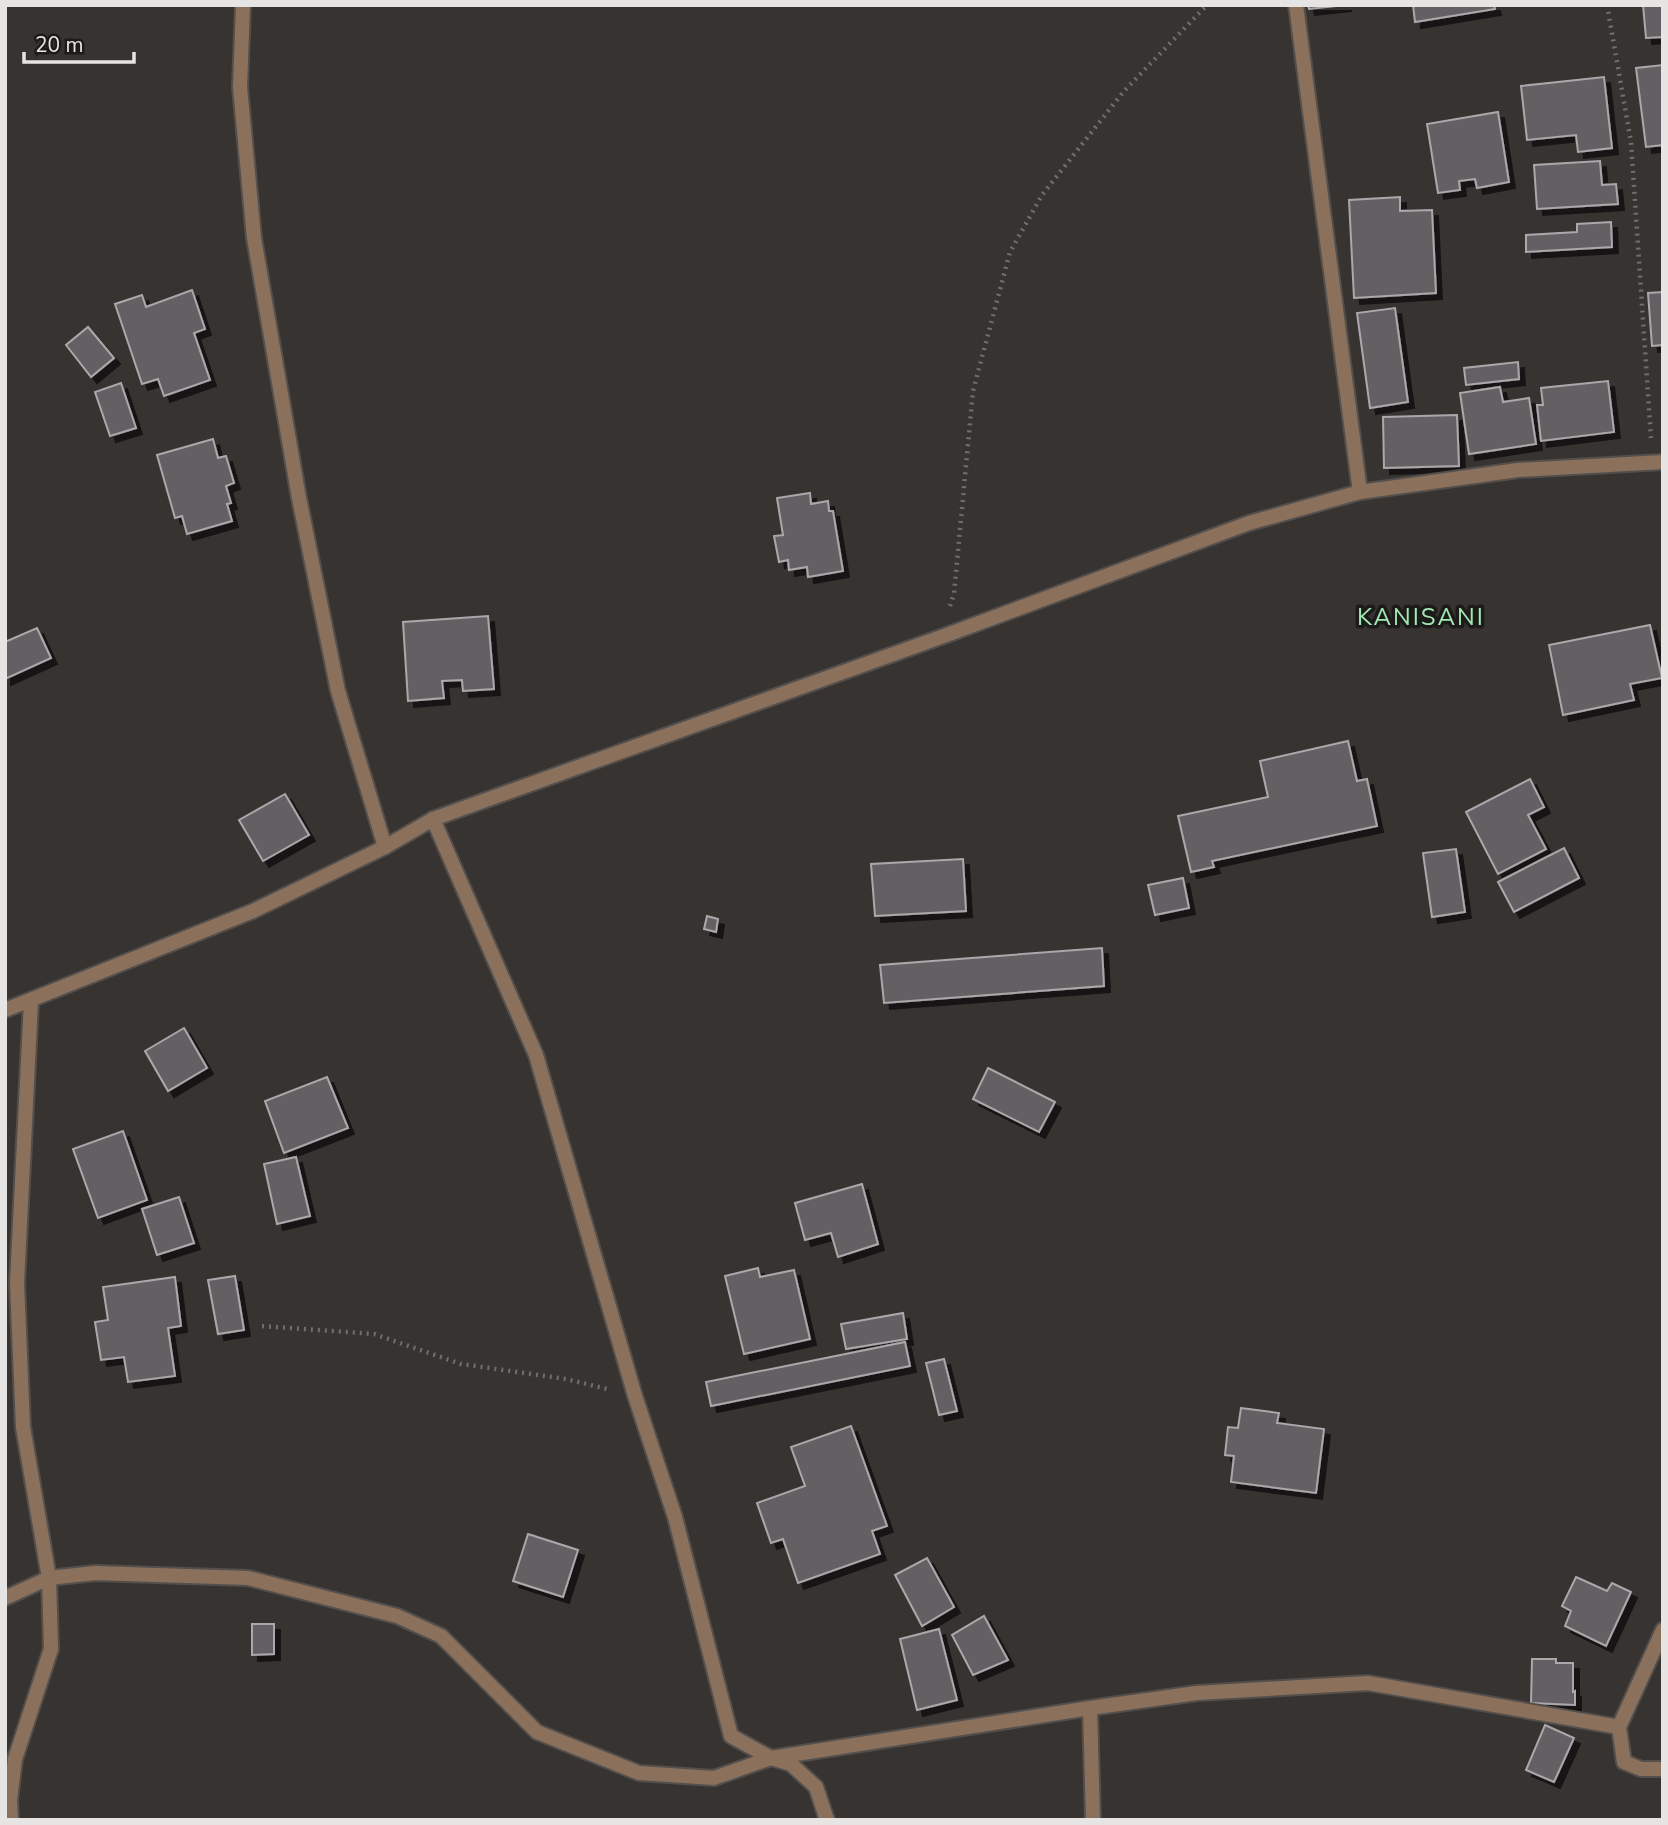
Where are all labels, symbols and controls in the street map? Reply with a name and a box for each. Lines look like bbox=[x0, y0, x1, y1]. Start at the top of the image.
scale bar bbox=[24, 21, 135, 65]
text: 20 m bbox=[35, 31, 84, 59]
district label: KANISANI bbox=[1357, 601, 1485, 633]

